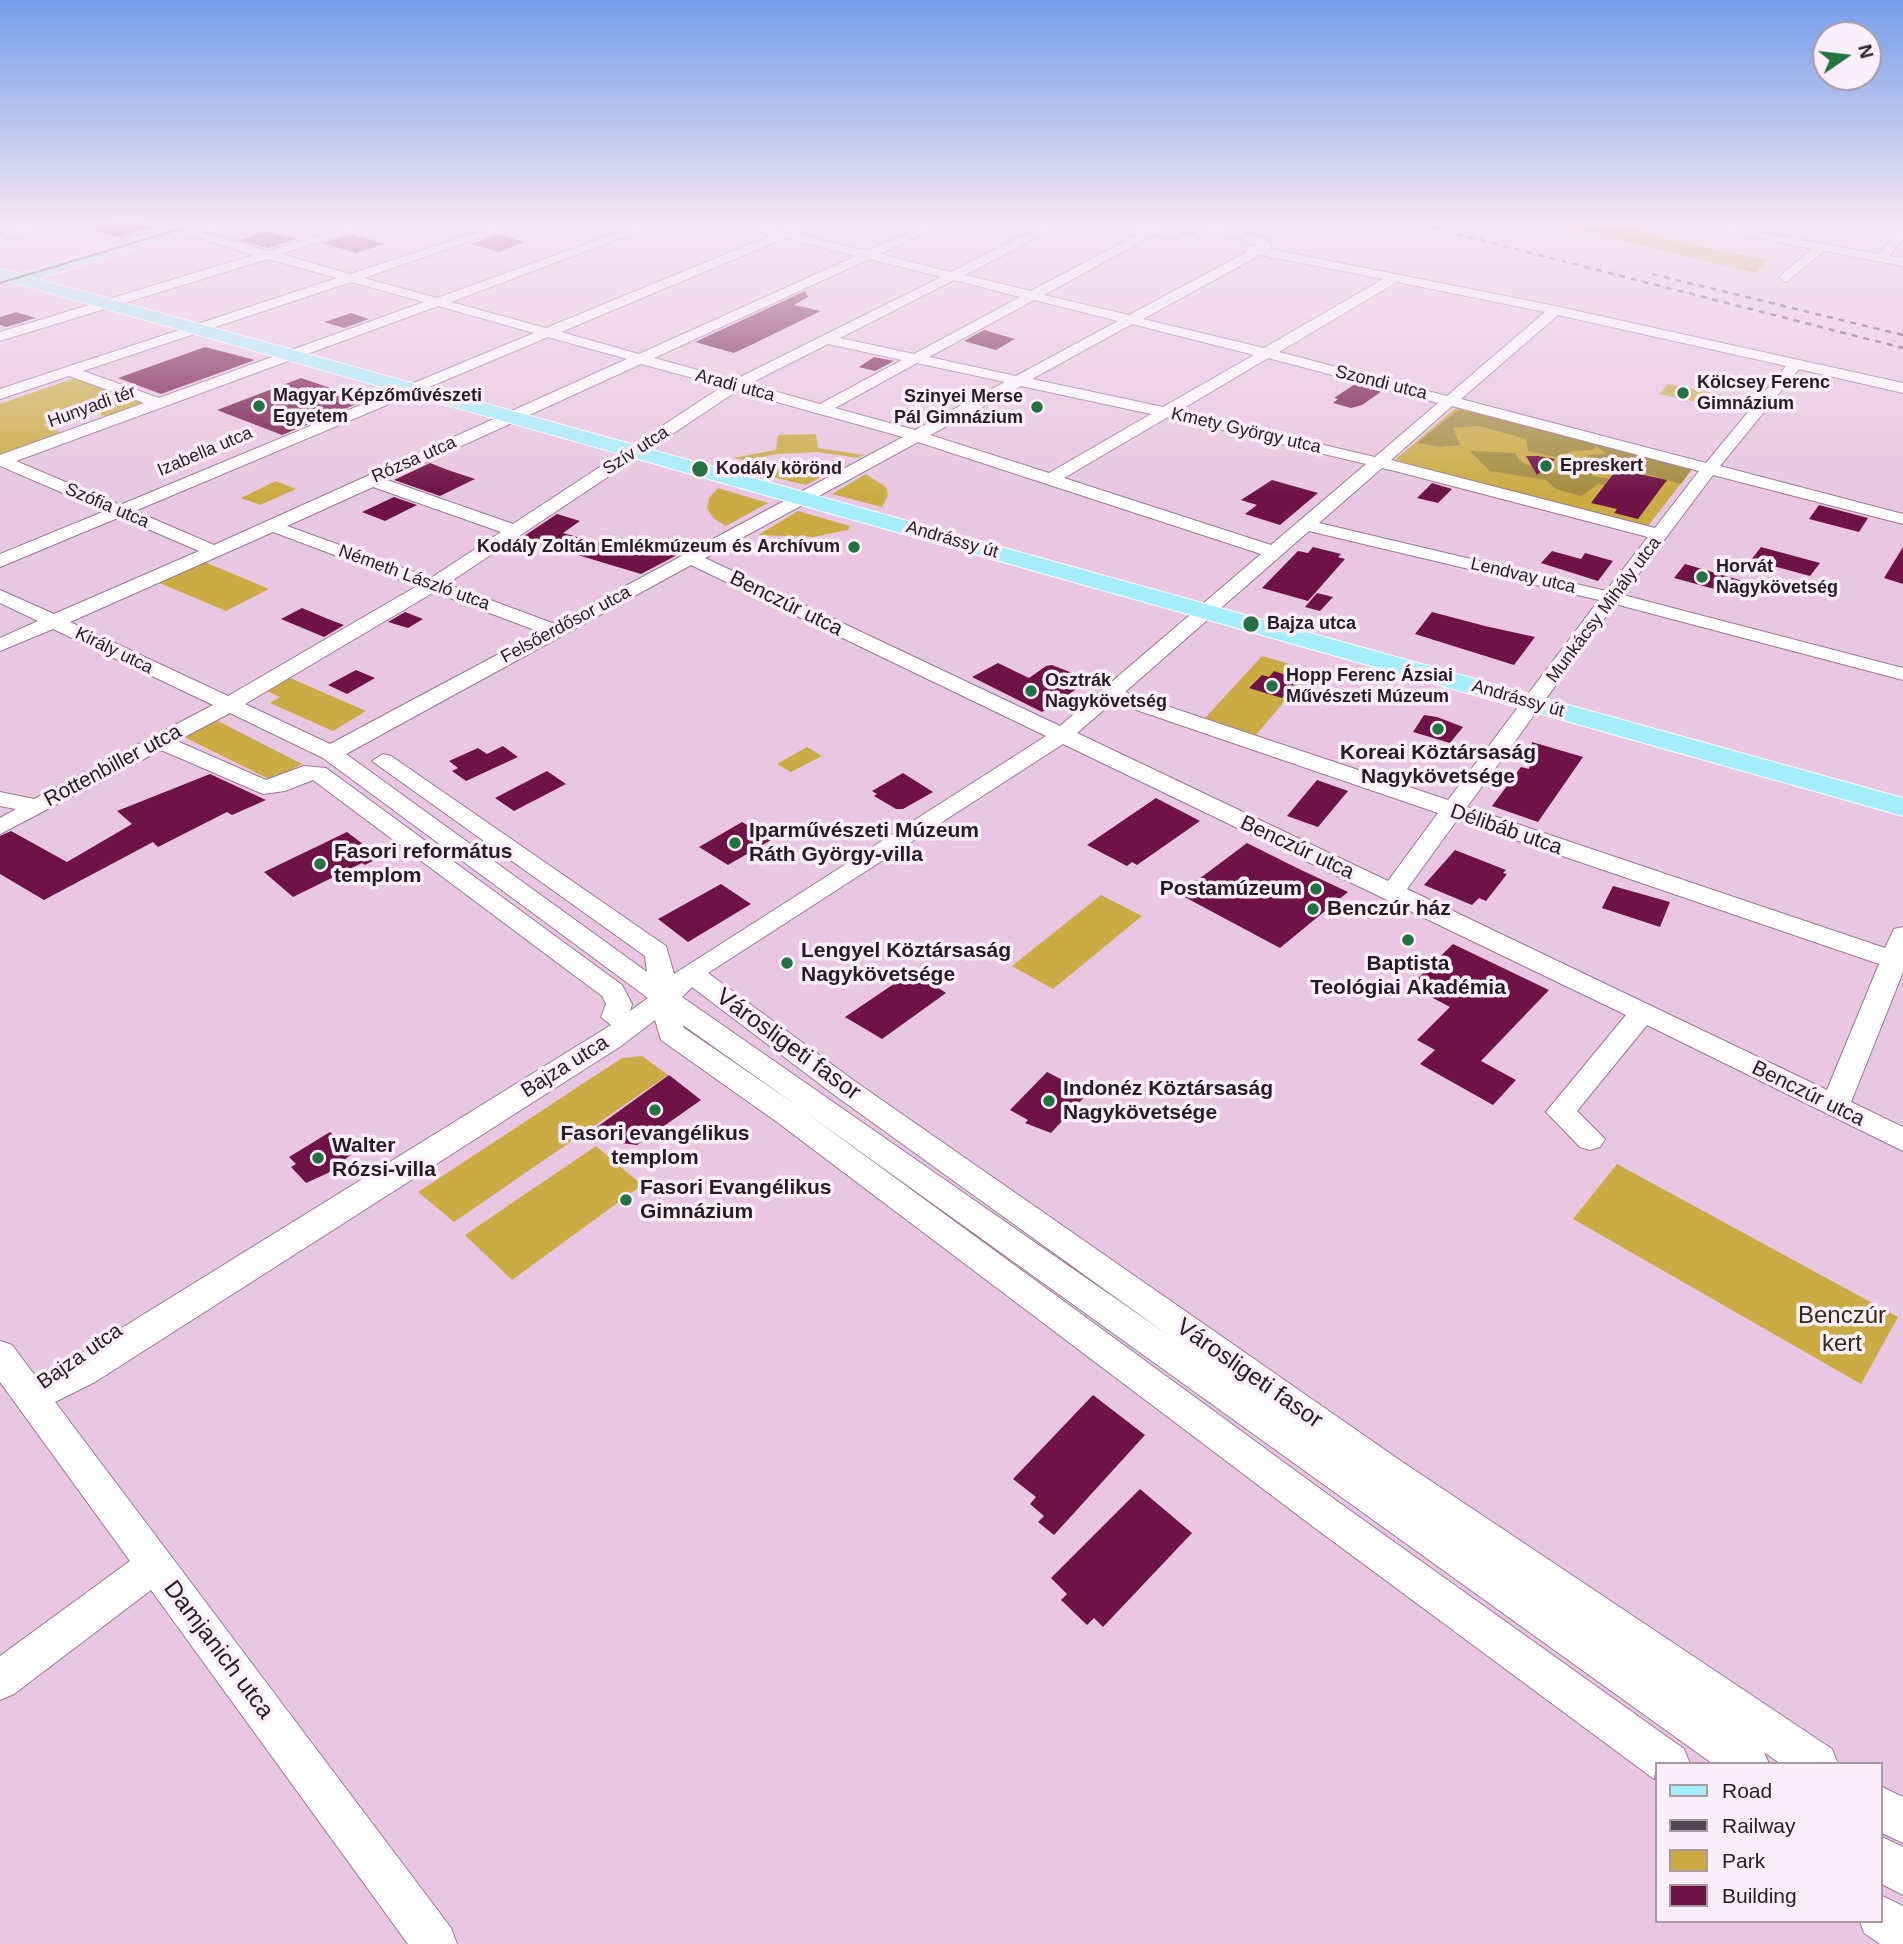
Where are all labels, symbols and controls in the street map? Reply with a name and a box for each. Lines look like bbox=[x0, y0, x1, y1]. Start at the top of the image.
north arrow bbox=[1812, 21, 1882, 91]
text: N bbox=[1854, 42, 1878, 60]
street label: Szondi utca bbox=[1333, 361, 1429, 405]
street label: Aradi utca bbox=[693, 365, 777, 407]
place label: Kölcsey Ferenc Gimnázium bbox=[1697, 372, 1830, 414]
street label: Hunyadi tér bbox=[45, 381, 139, 433]
place label: Magyar Képzőművészeti Egyetem bbox=[273, 385, 482, 428]
marker: Kölcsey Ferenc Gimnázium bbox=[1675, 385, 1691, 401]
place label: Szinyei Merse Pál Gimnázium bbox=[894, 386, 1023, 428]
marker: Magyar Képzőművészeti Egyetem bbox=[251, 398, 267, 414]
marker: Szinyei Merse Pál Gimnázium bbox=[1029, 399, 1045, 415]
street label: Kmety György utca bbox=[1169, 403, 1323, 459]
street label: Izabella utca bbox=[154, 422, 256, 482]
street label: Szív utca bbox=[599, 422, 673, 480]
street label: Rózsa utca bbox=[368, 432, 460, 488]
place label: Epreskert bbox=[1560, 455, 1643, 477]
place label: Kodály körönd bbox=[716, 458, 842, 480]
marker: Epreskert bbox=[1538, 458, 1554, 474]
marker: Kodály körönd bbox=[690, 459, 710, 479]
street label: Szófia utca bbox=[62, 479, 152, 533]
street label: Andrássy út bbox=[903, 517, 1001, 563]
street label: Munkácsy Mihály utca bbox=[1542, 533, 1666, 687]
place label: Kodály Zoltán Emlékmúzeum és Archívum bbox=[477, 536, 840, 558]
marker: Kodály Zoltán Emlékmúzeum és Archívum bbox=[846, 539, 862, 555]
street label: Németh László utca bbox=[336, 541, 492, 615]
street label: Lendvay utca bbox=[1468, 553, 1578, 599]
place label: Horvát Nagykövetség bbox=[1716, 556, 1838, 598]
street label: Benczúr utca bbox=[725, 566, 847, 642]
marker: Horvát Nagykövetség bbox=[1694, 569, 1710, 585]
street label: Felsőerdősor utca bbox=[497, 582, 635, 668]
place label: Bajza utca bbox=[1267, 613, 1356, 635]
marker: Bajza utca bbox=[1241, 614, 1261, 634]
street label: Király utca bbox=[72, 623, 156, 679]
place label: Hopp Ferenc Ázsiai Művészeti Múzeum bbox=[1286, 665, 1453, 708]
place label: Osztrák Nagykövetség bbox=[1045, 670, 1167, 712]
street label: Andrássy út bbox=[1469, 676, 1567, 722]
marker: Hopp Ferenc Ázsiai Művészeti Múzeum bbox=[1264, 678, 1280, 694]
marker: Osztrák Nagykövetség bbox=[1023, 683, 1039, 699]
street label: Rottenbiller utca bbox=[40, 719, 186, 813]
marker: Koreai Köztársaság Nagykövetsége bbox=[1430, 721, 1446, 737]
place label: Koreai Köztársaság Nagykövetsége bbox=[1340, 740, 1536, 790]
street label: Délibáb utca bbox=[1447, 799, 1565, 861]
street label: Benczúr utca bbox=[1236, 811, 1358, 885]
place label: Iparművészeti Múzeum Ráth György-villa bbox=[749, 818, 979, 868]
marker: Iparművészeti Múzeum Ráth György-villa bbox=[727, 835, 743, 851]
place label: Fasori református templom bbox=[334, 839, 513, 889]
marker: Fasori református templom bbox=[312, 856, 328, 872]
place label: Postamúzeum bbox=[1160, 876, 1302, 902]
marker: Postamúzeum bbox=[1308, 881, 1324, 897]
place label: Benczúr ház bbox=[1327, 896, 1451, 922]
marker: Benczúr ház bbox=[1305, 901, 1321, 917]
marker: Baptista Teológiai Akadémia bbox=[1400, 932, 1416, 948]
place label: Lengyel Köztársaság Nagykövetsége bbox=[801, 938, 1011, 988]
place label: Baptista Teológiai Akadémia bbox=[1310, 951, 1506, 1001]
marker: Lengyel Köztársaság Nagykövetsége bbox=[779, 955, 795, 971]
street label: Városligeti fasor bbox=[710, 983, 866, 1107]
street label: Bajza utca bbox=[517, 1030, 613, 1104]
street label: Benczúr utca bbox=[1747, 1056, 1869, 1132]
place label: Indonéz Köztársaság Nagykövetsége bbox=[1063, 1076, 1273, 1126]
marker: Indonéz Köztársaság Nagykövetsége bbox=[1041, 1093, 1057, 1109]
marker: Fasori evangélikus templom bbox=[647, 1102, 663, 1118]
place label: Fasori evangélikus templom bbox=[560, 1121, 750, 1171]
place label: Walter Rózsi-villa bbox=[332, 1133, 436, 1183]
marker: Walter Rózsi-villa bbox=[310, 1150, 326, 1166]
place label: Fasori Evangélikus Gimnázium bbox=[640, 1175, 831, 1225]
marker: Fasori Evangélikus Gimnázium bbox=[618, 1192, 634, 1208]
park label: Benczúr kert bbox=[1798, 1302, 1886, 1358]
street label: Városligeti fasor bbox=[1170, 1313, 1328, 1435]
street label: Bajza utca bbox=[33, 1319, 127, 1395]
street label: Damjanich utca bbox=[157, 1575, 279, 1725]
legend bbox=[1654, 1762, 1882, 1923]
text: Road bbox=[1722, 1779, 1772, 1802]
text: Railway bbox=[1722, 1814, 1796, 1837]
text: Park bbox=[1722, 1849, 1765, 1872]
text: Building bbox=[1722, 1884, 1797, 1907]

